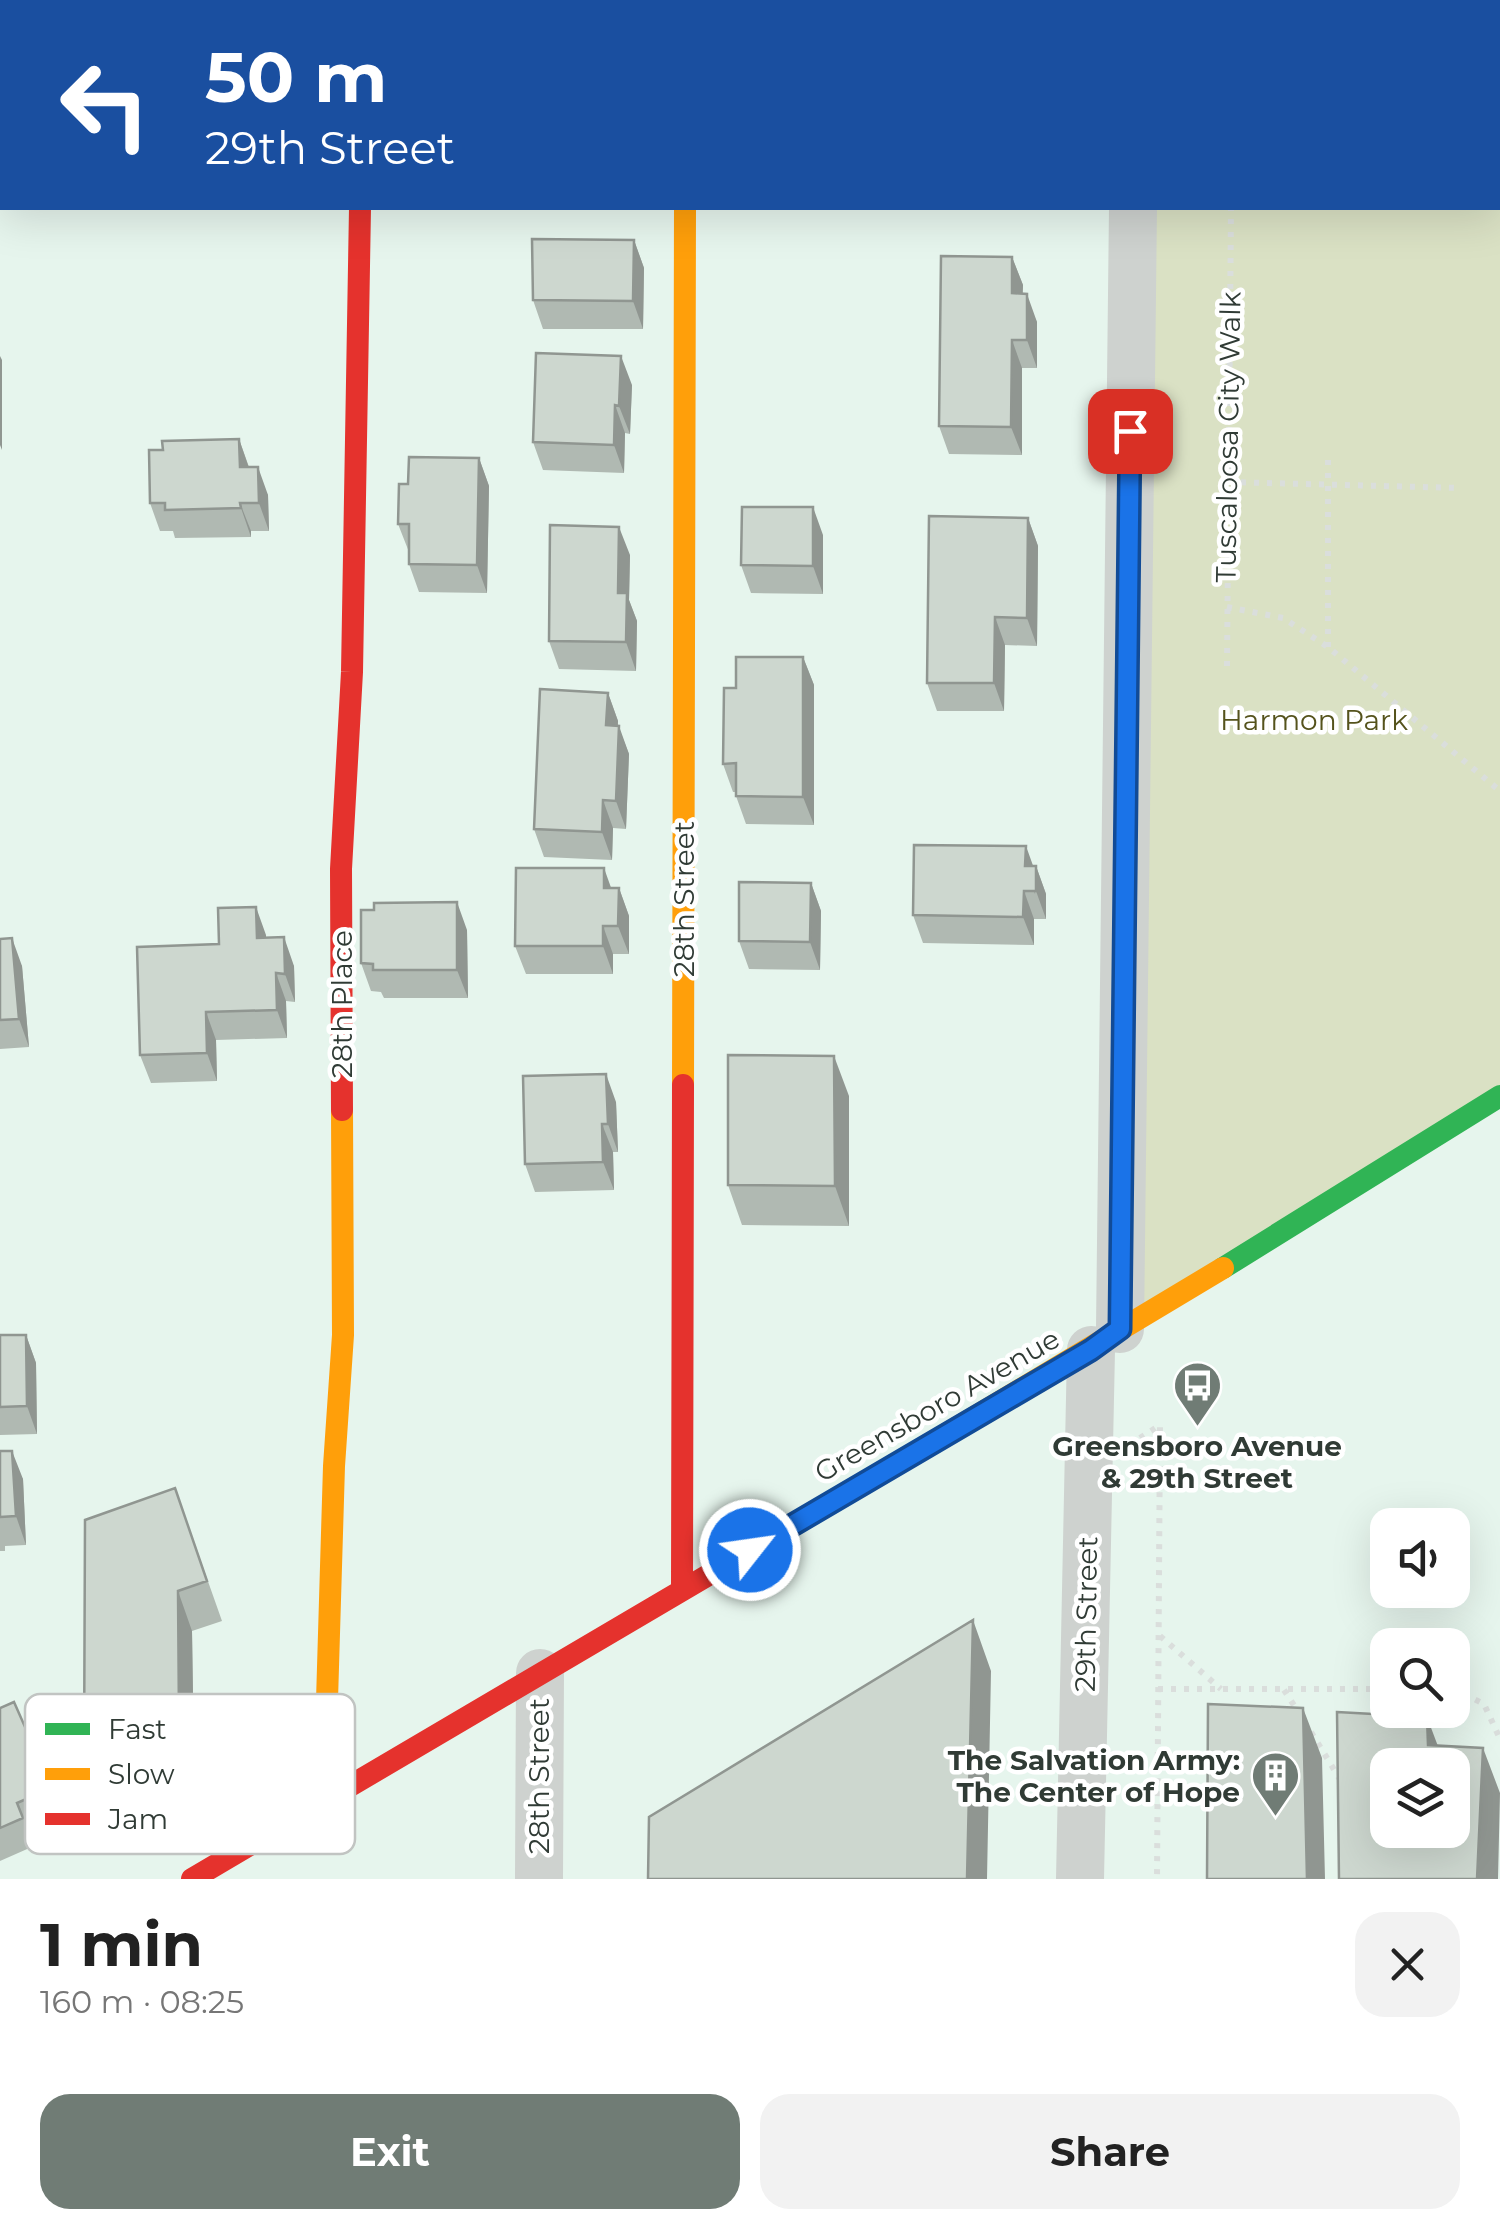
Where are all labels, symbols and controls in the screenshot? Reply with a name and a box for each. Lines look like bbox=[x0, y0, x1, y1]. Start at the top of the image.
text: 50 m bbox=[205, 34, 387, 120]
icon: left bbox=[40, 40, 170, 170]
text: 29th Street bbox=[205, 120, 455, 175]
street label: Tuscaloosa City Walk bbox=[1208, 291, 1248, 583]
pin bbox=[1088, 389, 1173, 474]
icon: arrive bbox=[1103, 404, 1158, 459]
park label: Harmon Park bbox=[1220, 703, 1408, 737]
street label: 28th Street bbox=[667, 821, 701, 977]
street label: 28th Place bbox=[325, 930, 359, 1078]
street label: Greensboro Avenue bbox=[809, 1321, 1065, 1489]
bus stop icon: Greensboro Avenue & 29th Street bbox=[1171, 1360, 1223, 1428]
place label: Greensboro Avenue & 29th Street bbox=[1052, 1429, 1342, 1495]
position arrow bbox=[698, 1498, 802, 1602]
map controls bbox=[1370, 1508, 1470, 1848]
button: sound bbox=[1370, 1508, 1470, 1608]
street label: 29th Street bbox=[1068, 1536, 1104, 1692]
button: search bbox=[1370, 1628, 1470, 1728]
legend bbox=[25, 1694, 355, 1854]
street label: 28th Street bbox=[522, 1698, 556, 1854]
text: Fast bbox=[108, 1712, 167, 1746]
place label: The Salvation Army: The Center of Hope bbox=[948, 1743, 1240, 1809]
button: layers bbox=[1370, 1748, 1470, 1848]
building icon: The Salvation Army: The Center of Hope bbox=[1249, 1750, 1301, 1818]
text: Slow bbox=[108, 1757, 175, 1791]
text: Jam bbox=[107, 1802, 168, 1836]
text: 1 min bbox=[40, 1908, 203, 1981]
button: close bbox=[1355, 1912, 1460, 2017]
text: 160 m · 08:25 bbox=[40, 1982, 244, 2021]
button: Exit bbox=[40, 2094, 740, 2209]
button: Share bbox=[760, 2094, 1460, 2209]

